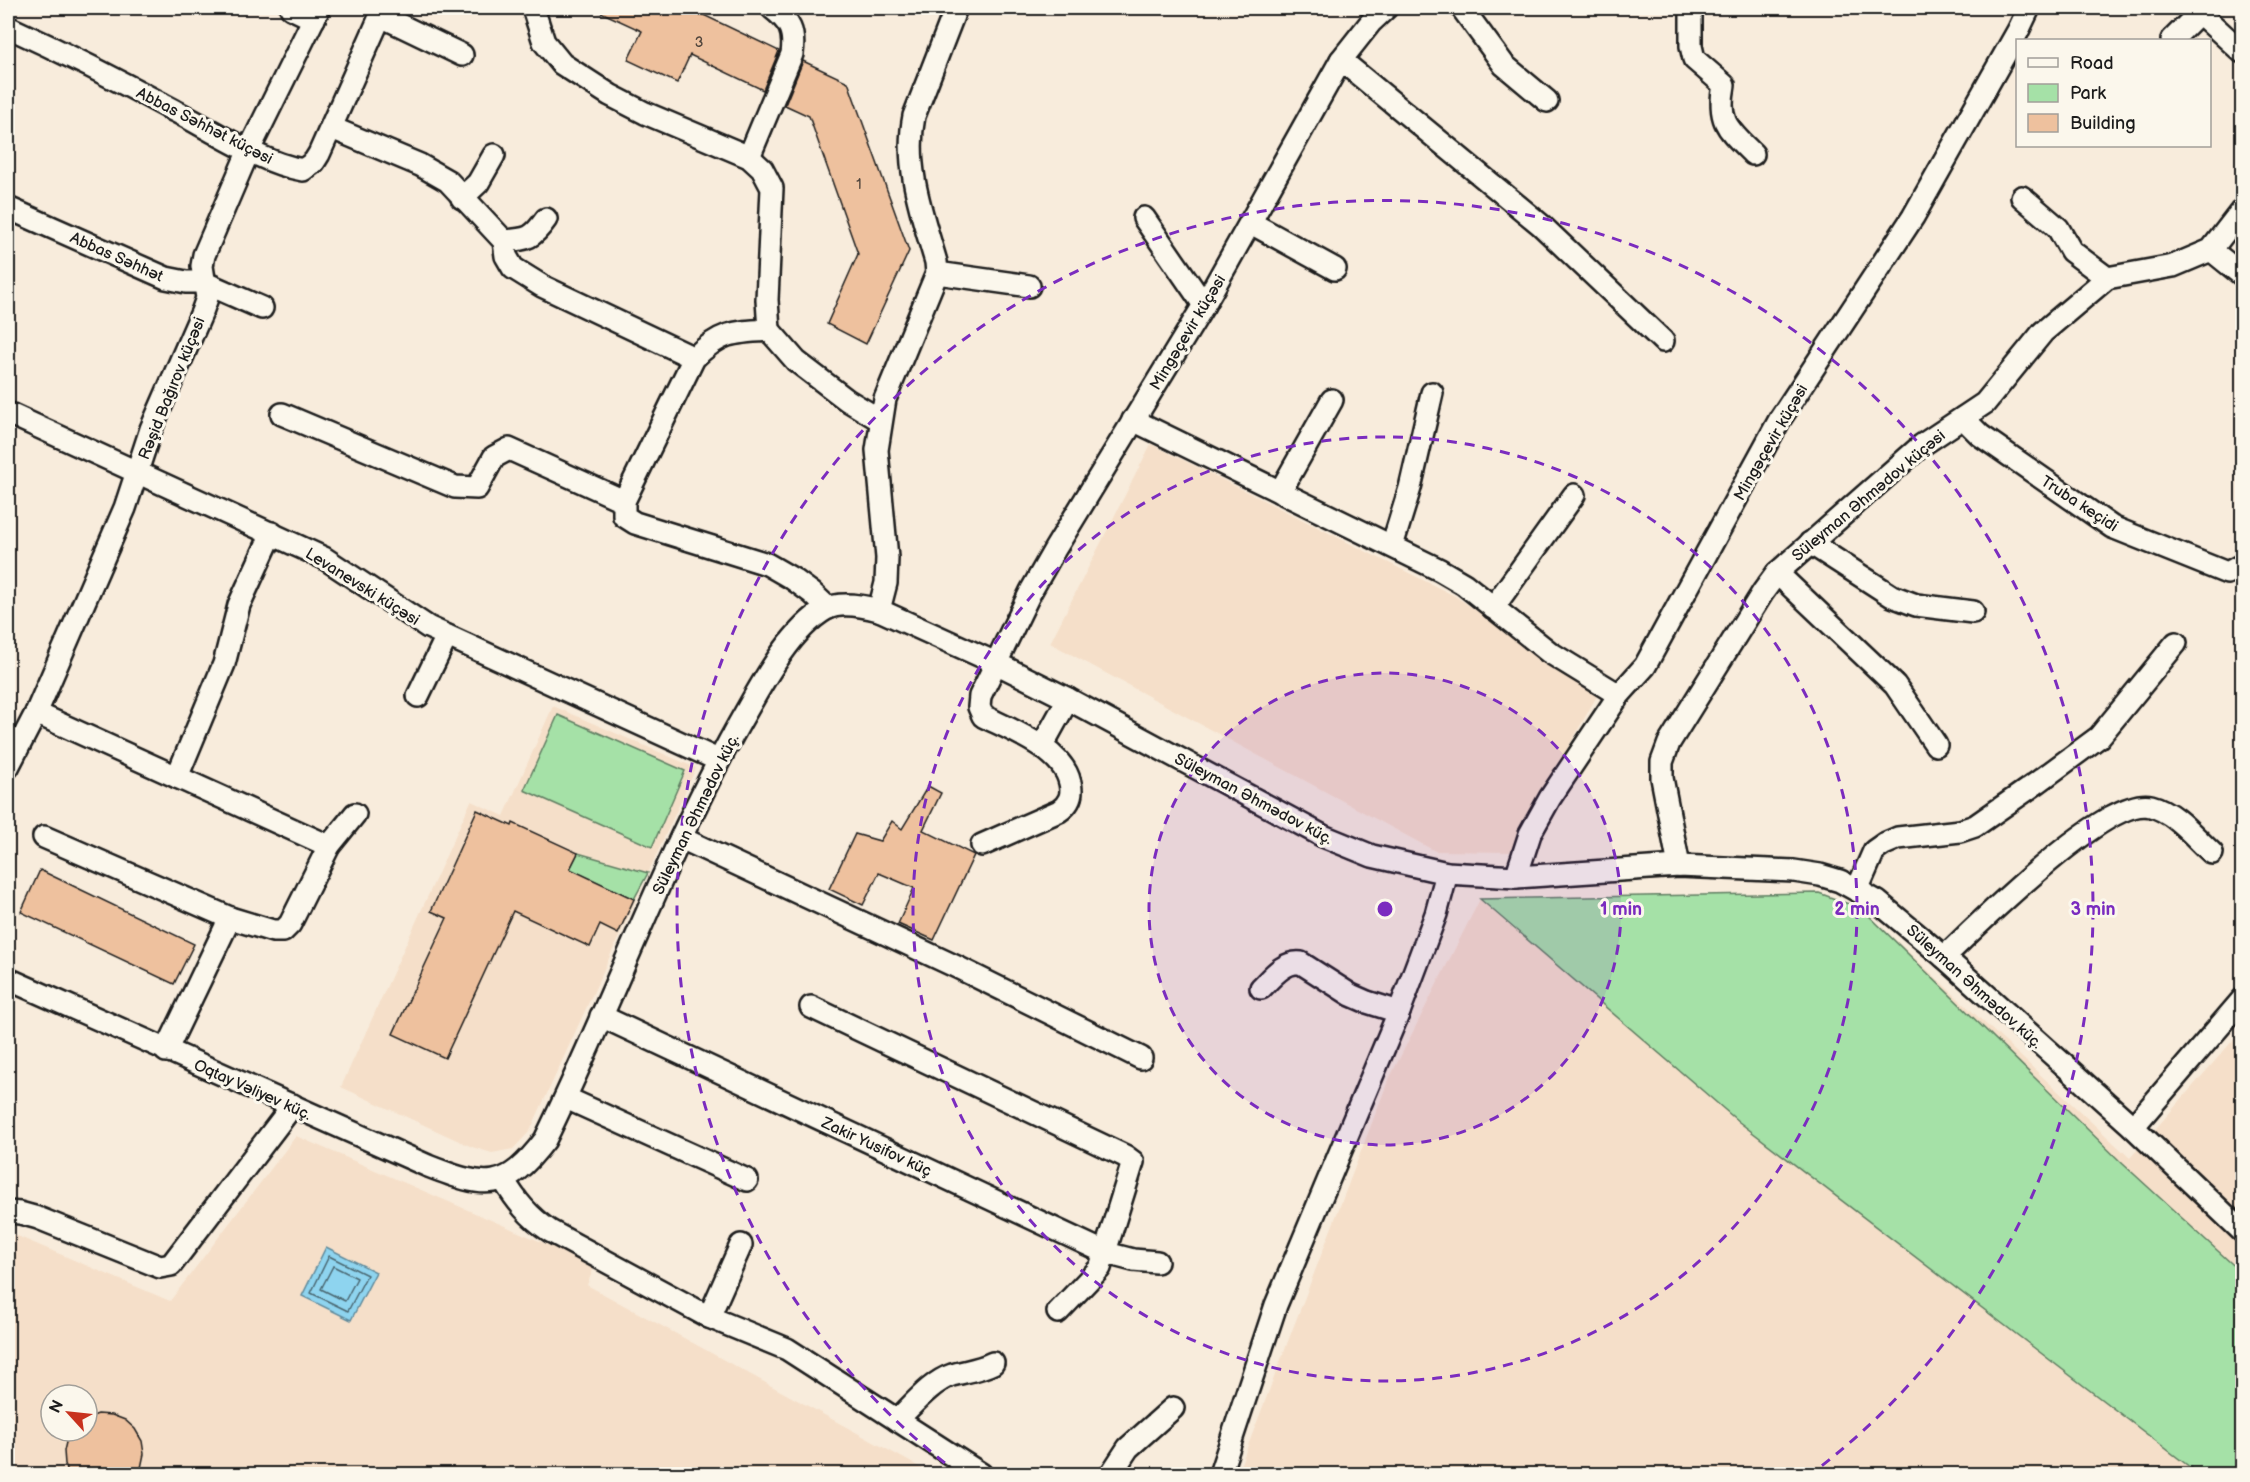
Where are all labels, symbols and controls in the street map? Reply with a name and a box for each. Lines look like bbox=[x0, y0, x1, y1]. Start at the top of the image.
house number: 3 bbox=[695, 34, 703, 51]
legend bbox=[2016, 39, 2211, 147]
text: Road bbox=[2070, 53, 2114, 74]
text: Park bbox=[2070, 83, 2106, 104]
street label: Abbas Səhhət küçəsi bbox=[133, 84, 276, 169]
text: Building bbox=[2070, 113, 2136, 134]
house number: 1 bbox=[856, 176, 862, 193]
street label: Abbas Səhhət bbox=[67, 228, 166, 286]
street label: Mingəçevir küçəsi bbox=[1146, 272, 1230, 394]
street label: Rəşid Bağırov küçəsi bbox=[135, 315, 210, 463]
street label: Mingəçevir küçəsi bbox=[1730, 381, 1812, 504]
street label: Süleyman Əhmədov küçəsi bbox=[1788, 426, 1950, 566]
street label: Truba keçidi bbox=[2037, 472, 2121, 536]
street label: Levanevski küçəsi bbox=[302, 544, 423, 630]
street label: Süleyman Əhmədov küç. bbox=[649, 731, 744, 898]
street label: Süleyman Əhmədov küç. bbox=[1171, 750, 1336, 849]
centre of rings bbox=[1375, 899, 1395, 919]
text: 1 min bbox=[1600, 899, 1642, 920]
text: 2 min bbox=[1834, 899, 1880, 920]
text: 3 min bbox=[2070, 899, 2116, 920]
street label: Süleyman Əhmədov küç. bbox=[1902, 921, 2046, 1053]
street label: Oqtay Vəliyev küç. bbox=[191, 1056, 314, 1125]
street label: Zakir Yusifov küç bbox=[817, 1113, 934, 1181]
north arrow bbox=[39, 1383, 99, 1443]
text: N bbox=[46, 1397, 68, 1417]

